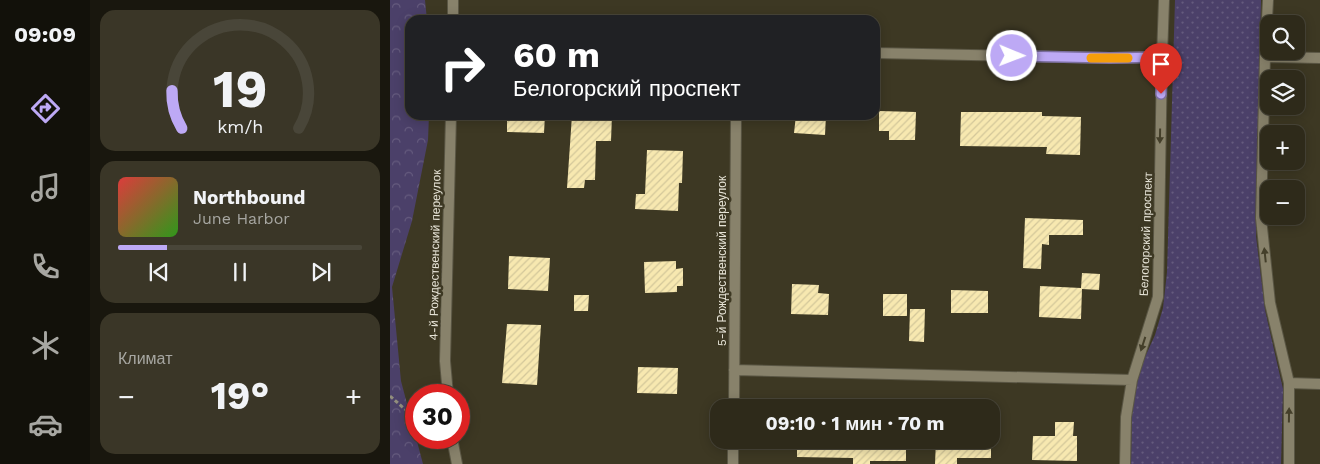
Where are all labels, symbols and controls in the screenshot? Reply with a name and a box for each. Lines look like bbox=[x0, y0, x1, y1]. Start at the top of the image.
map controls bbox=[1260, 15, 1305, 225]
button: search bbox=[1260, 15, 1305, 60]
text: 09:09 bbox=[14, 22, 76, 47]
position arrow bbox=[985, 29, 1037, 81]
text: 60 m bbox=[513, 34, 600, 76]
icon: right bbox=[430, 35, 495, 100]
pin bbox=[1140, 43, 1182, 94]
icon: arrive bbox=[1147, 50, 1175, 78]
text: 19 bbox=[213, 59, 267, 120]
button: layers bbox=[1260, 70, 1305, 115]
text: Белогорский проспект bbox=[513, 76, 740, 101]
icon: directions bbox=[28, 91, 63, 126]
text: km/h bbox=[217, 116, 263, 137]
button: + bbox=[1260, 125, 1305, 170]
one-way arrow bbox=[1156, 128, 1164, 144]
street label: 4-й Рождественский переулок bbox=[427, 169, 444, 341]
icon: music bbox=[28, 170, 63, 205]
street label: Белогорский проспект bbox=[1137, 171, 1155, 296]
street label: 5-й Рождественский переулок bbox=[715, 175, 729, 346]
button: − bbox=[1260, 180, 1305, 225]
text: Northbound bbox=[193, 186, 305, 209]
text: June Harbor bbox=[193, 209, 290, 228]
one-way arrow bbox=[1261, 247, 1269, 263]
icon: phone bbox=[28, 249, 63, 284]
icon: previous bbox=[145, 258, 173, 286]
icon: pause bbox=[226, 258, 254, 286]
icon: next bbox=[307, 258, 335, 286]
icon: climate bbox=[28, 328, 63, 363]
one-way arrow bbox=[1139, 336, 1147, 351]
text: Климат bbox=[118, 349, 172, 368]
text: 19° bbox=[211, 374, 269, 418]
text: − bbox=[118, 380, 135, 413]
text: + bbox=[345, 380, 362, 413]
speed limit sign: 30 bbox=[405, 384, 470, 449]
icon: car bbox=[28, 407, 63, 442]
one-way arrow bbox=[1285, 407, 1293, 423]
text: 09:10 · 1 мин · 70 m bbox=[765, 412, 945, 435]

